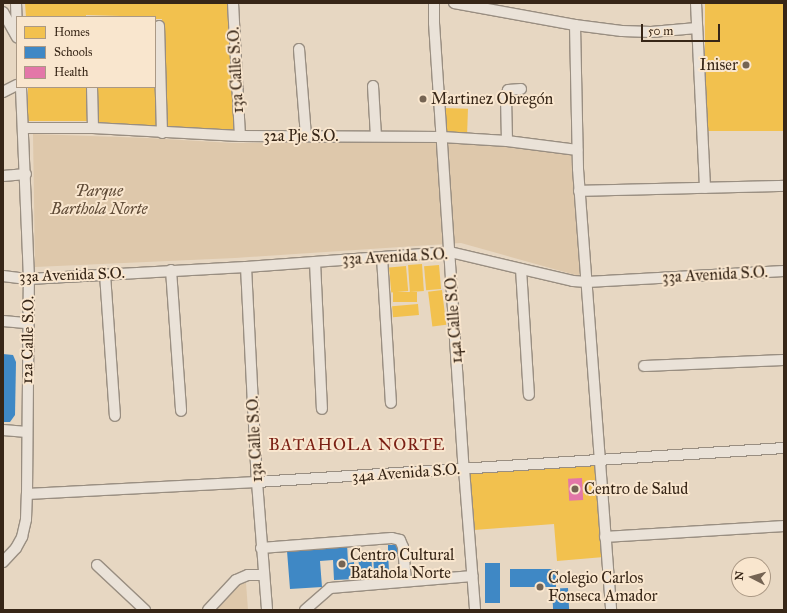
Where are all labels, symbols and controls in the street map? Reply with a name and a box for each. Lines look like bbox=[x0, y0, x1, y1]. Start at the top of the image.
legend bbox=[16, 16, 156, 88]
scale bar bbox=[643, 16, 722, 42]
text: 50 m bbox=[648, 24, 673, 38]
text: Homes bbox=[54, 25, 90, 39]
street label: 13a Calle S.O. bbox=[224, 26, 248, 114]
text: Schools bbox=[54, 45, 92, 59]
place label: Iniser bbox=[700, 55, 738, 75]
marker: Iniser bbox=[741, 60, 751, 70]
text: Health bbox=[54, 65, 88, 79]
place label: Martinez Obregón bbox=[431, 89, 553, 109]
marker: Martinez Obregón bbox=[418, 94, 428, 104]
street label: 32a Pje S.O. bbox=[264, 126, 338, 146]
park label: Parque Barthola Norte bbox=[51, 181, 147, 219]
street label: 33a Avenida S.O. bbox=[342, 245, 448, 269]
street label: 33a Avenida S.O. bbox=[662, 263, 768, 287]
street label: 33a Avenida S.O. bbox=[19, 264, 125, 286]
street label: 14a Calle S.O. bbox=[441, 274, 467, 364]
street label: 12a Calle S.O. bbox=[18, 296, 38, 384]
street label: 13a Calle S.O. bbox=[243, 395, 267, 483]
district label: BATAHOLA NORTE bbox=[268, 435, 446, 455]
street label: 34a Avenida S.O. bbox=[351, 460, 461, 486]
place label: Centro de Salud bbox=[584, 479, 688, 499]
marker: Centro de Salud bbox=[569, 483, 581, 495]
place label: Centro Cultural Batahola Norte bbox=[350, 545, 454, 583]
north arrow bbox=[731, 557, 771, 597]
marker: Centro Cultural Batahola Norte bbox=[337, 559, 347, 569]
place label: Colegio Carlos Fonseca Amador bbox=[548, 568, 658, 606]
text: N bbox=[733, 570, 747, 581]
marker: Colegio Carlos Fonseca Amador bbox=[535, 582, 545, 592]

